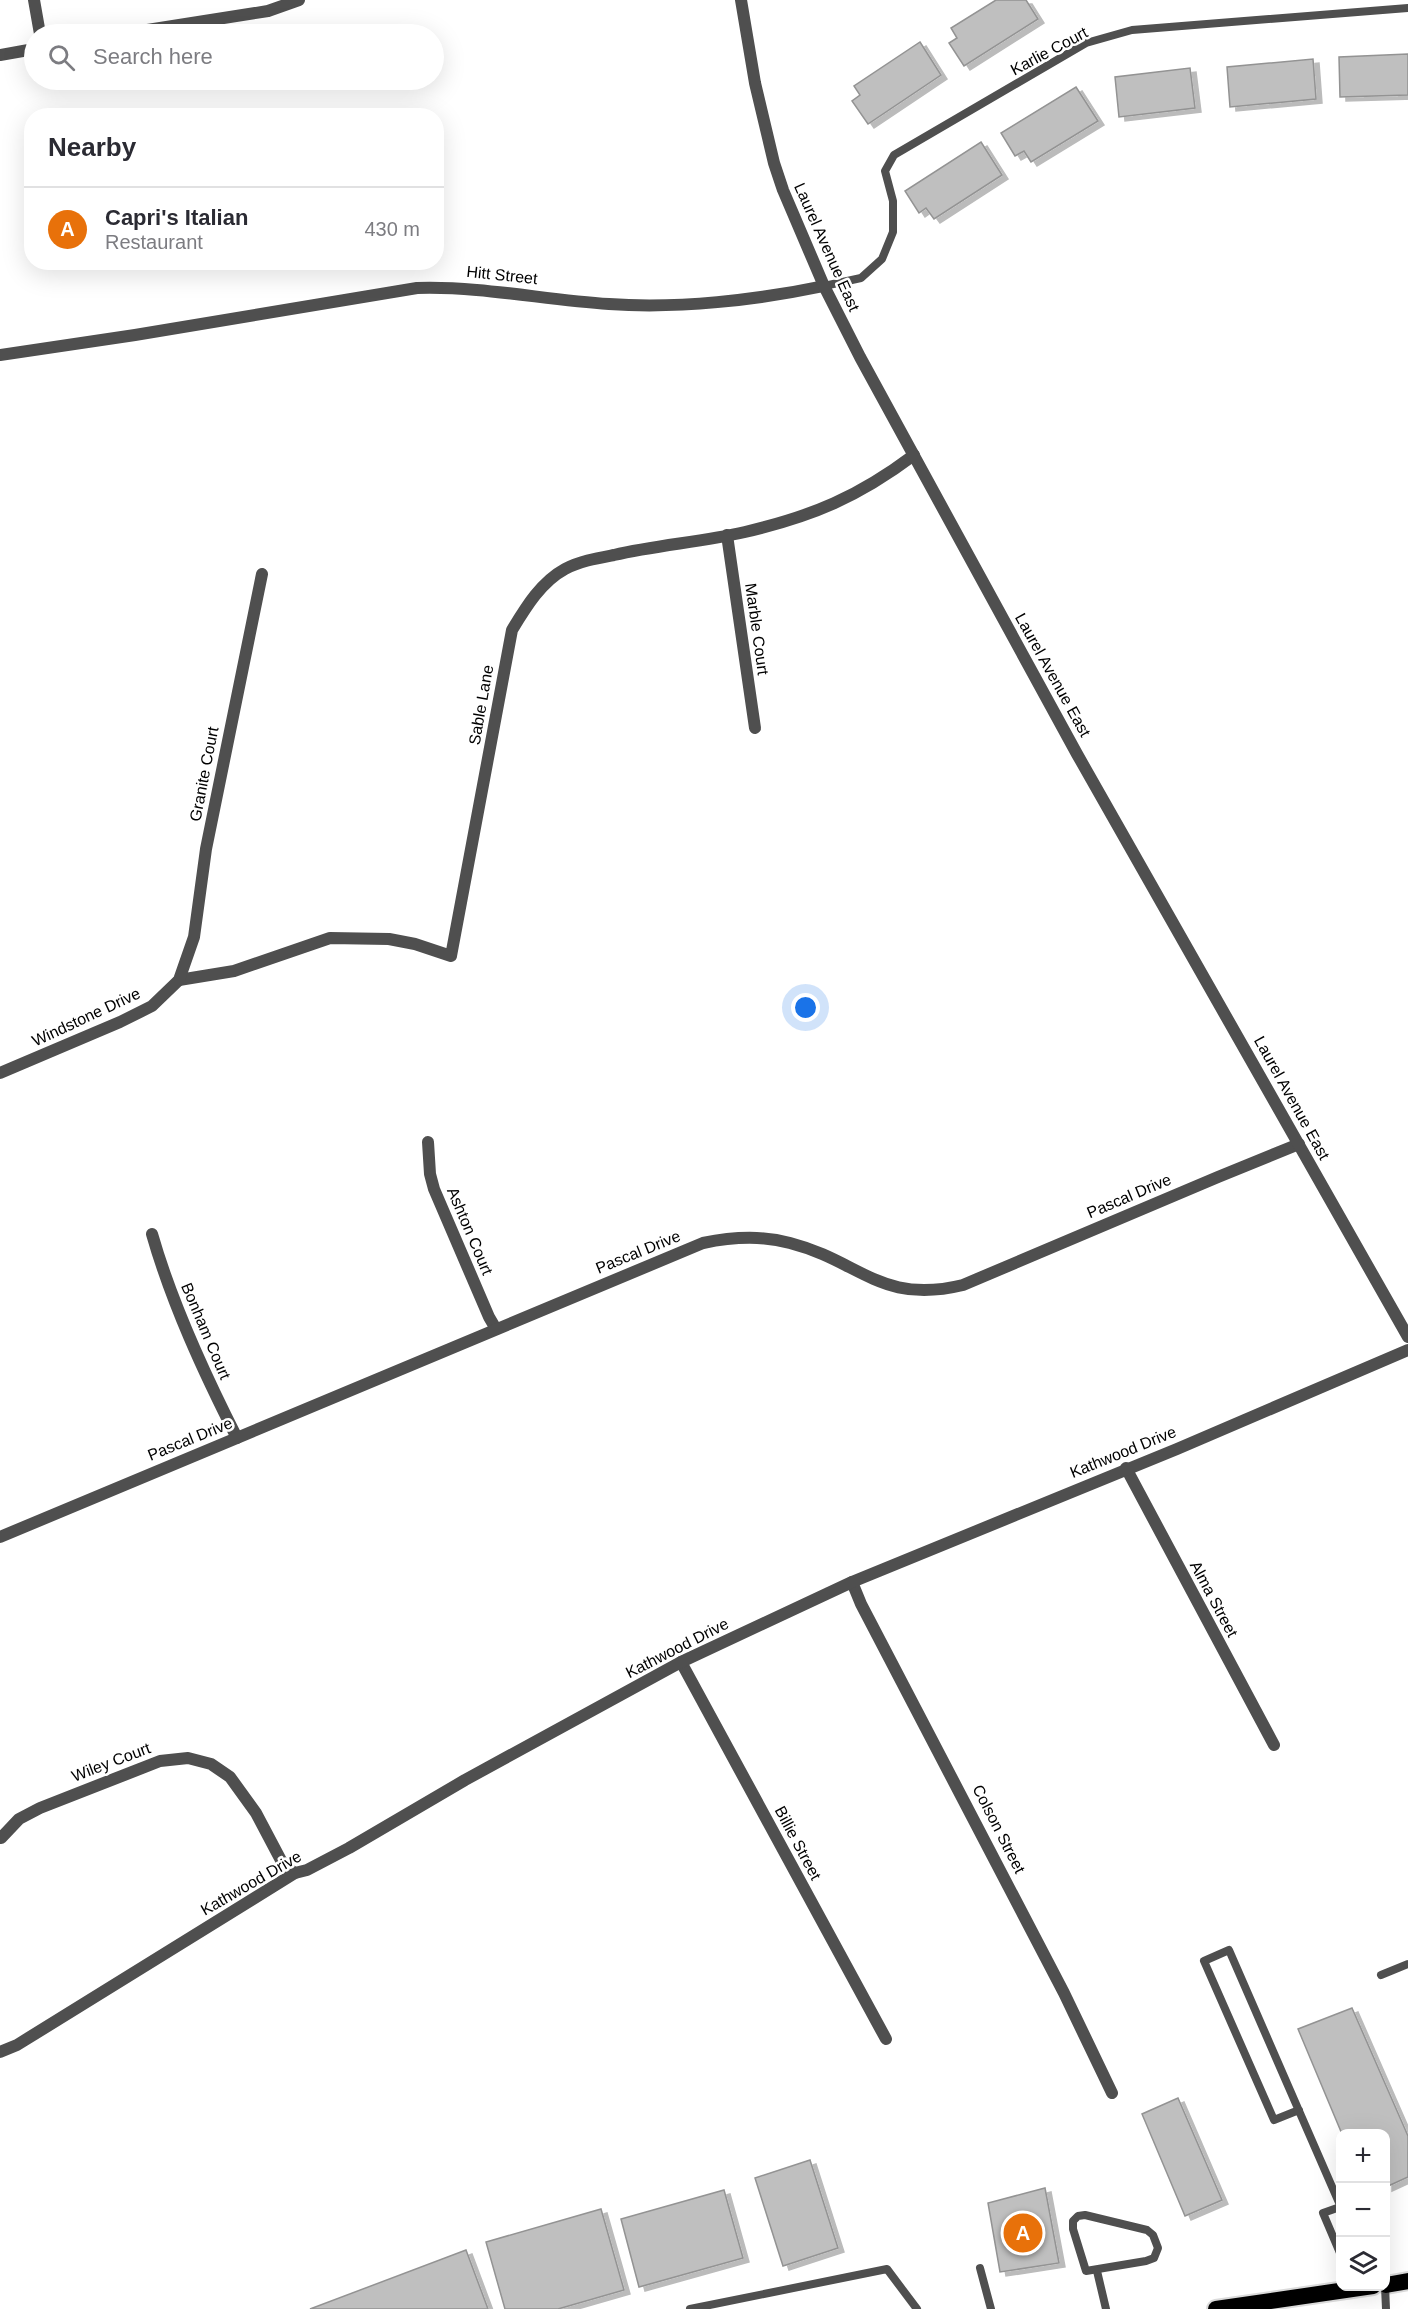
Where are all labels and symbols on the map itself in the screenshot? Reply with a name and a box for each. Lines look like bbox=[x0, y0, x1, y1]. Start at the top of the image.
street label: Karlie Court bbox=[1008, 23, 1091, 78]
street label: Laurel Avenue East bbox=[791, 180, 863, 314]
street label: Hitt Street bbox=[466, 263, 539, 287]
street label: Marble Court bbox=[742, 582, 772, 677]
street label: Laurel Avenue East bbox=[1012, 610, 1094, 740]
street label: Sable Lane bbox=[466, 664, 496, 746]
street label: Granite Court bbox=[186, 725, 222, 823]
street label: Windstone Drive bbox=[29, 984, 143, 1050]
your location bbox=[791, 993, 820, 1022]
street label: Laurel Avenue East bbox=[1251, 1033, 1333, 1163]
street label: Pascal Drive bbox=[1084, 1171, 1174, 1221]
street label: Ashton Court bbox=[444, 1185, 496, 1278]
street label: Pascal Drive bbox=[593, 1227, 683, 1277]
street label: Bonham Court bbox=[178, 1280, 234, 1382]
street label: Pascal Drive bbox=[145, 1414, 235, 1464]
street label: Kathwood Drive bbox=[1067, 1423, 1179, 1481]
street label: Alma Street bbox=[1187, 1558, 1241, 1640]
street label: Kathwood Drive bbox=[623, 1615, 731, 1681]
street label: Wiley Court bbox=[69, 1739, 153, 1785]
street label: Colson Street bbox=[969, 1782, 1029, 1877]
street label: Billie Street bbox=[771, 1803, 825, 1883]
street label: Kathwood Drive bbox=[198, 1847, 304, 1919]
pin: A bbox=[1004, 2210, 1042, 2256]

